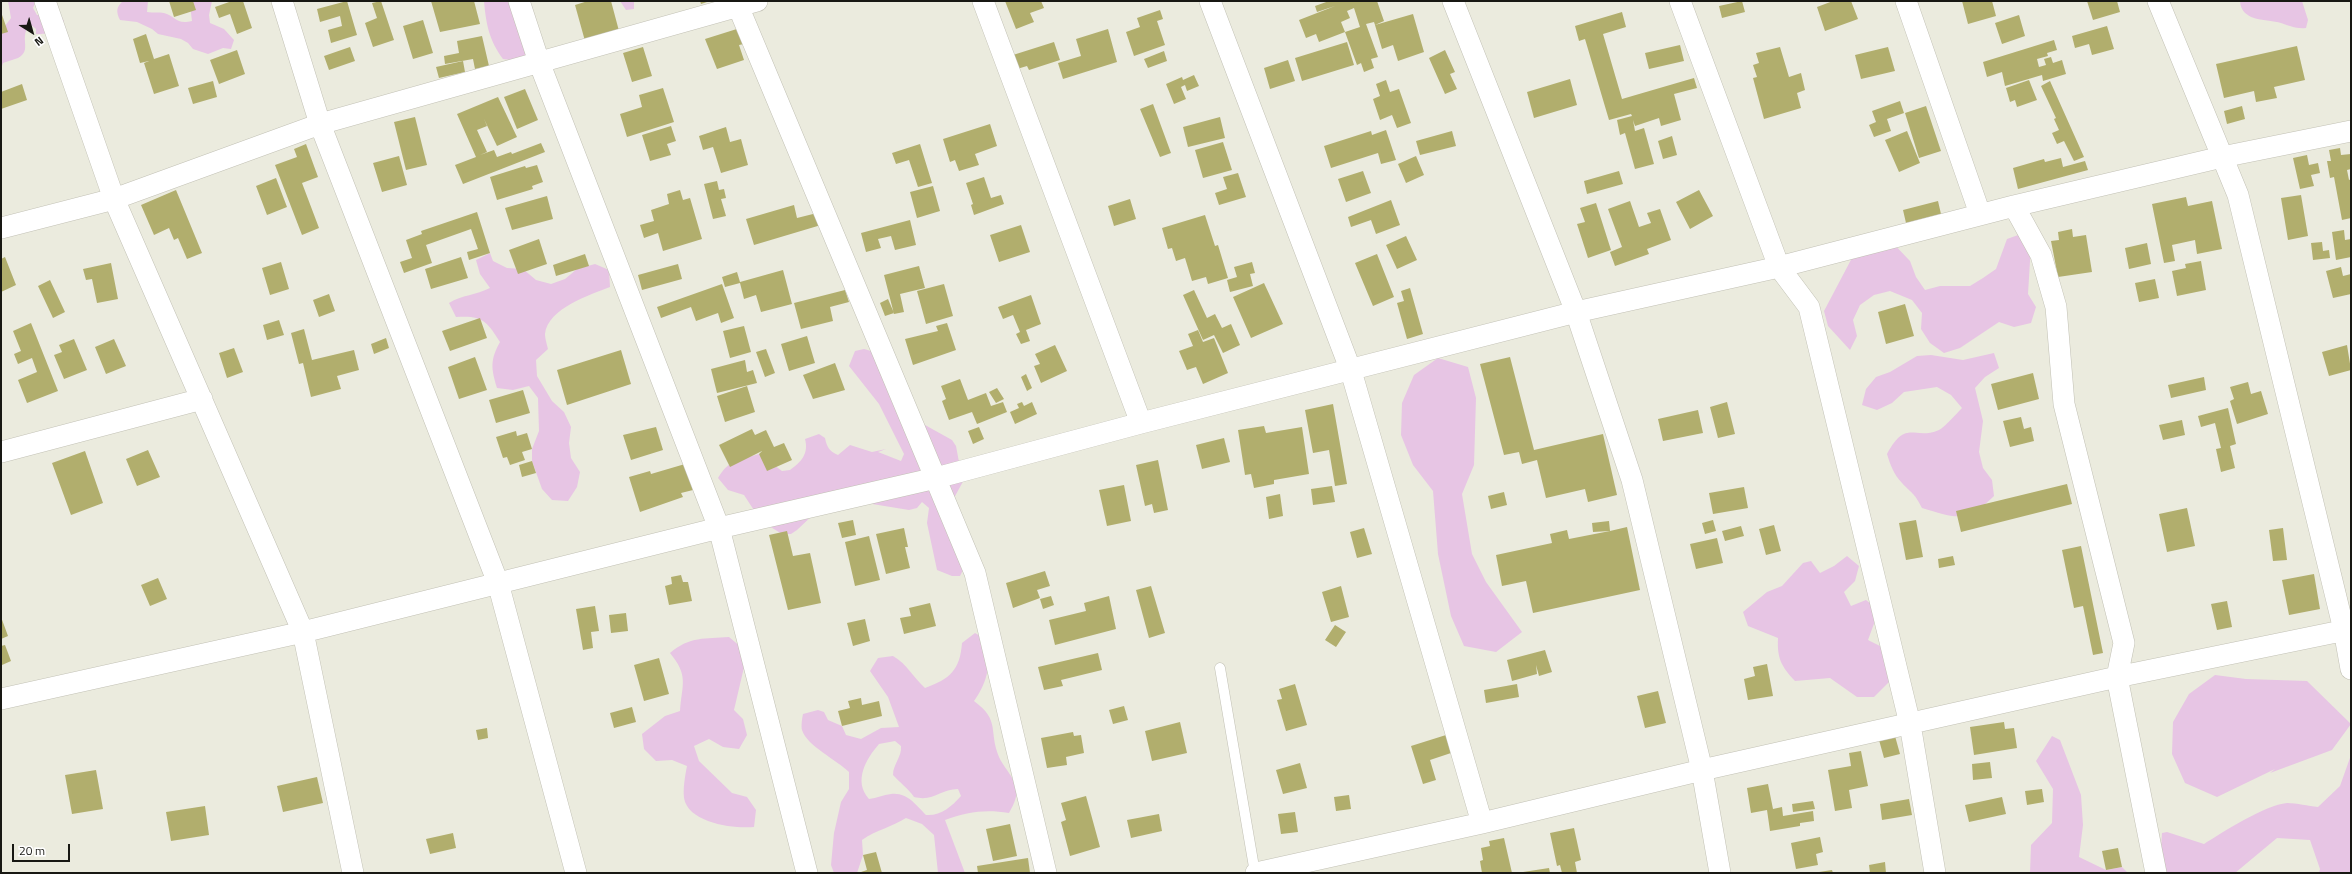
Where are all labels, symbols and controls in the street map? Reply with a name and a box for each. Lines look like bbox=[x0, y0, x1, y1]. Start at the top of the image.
north arrow bbox=[12, 12, 52, 52]
text: N bbox=[31, 33, 47, 50]
scale bar bbox=[14, 836, 72, 862]
text: 20 m bbox=[19, 841, 45, 860]

